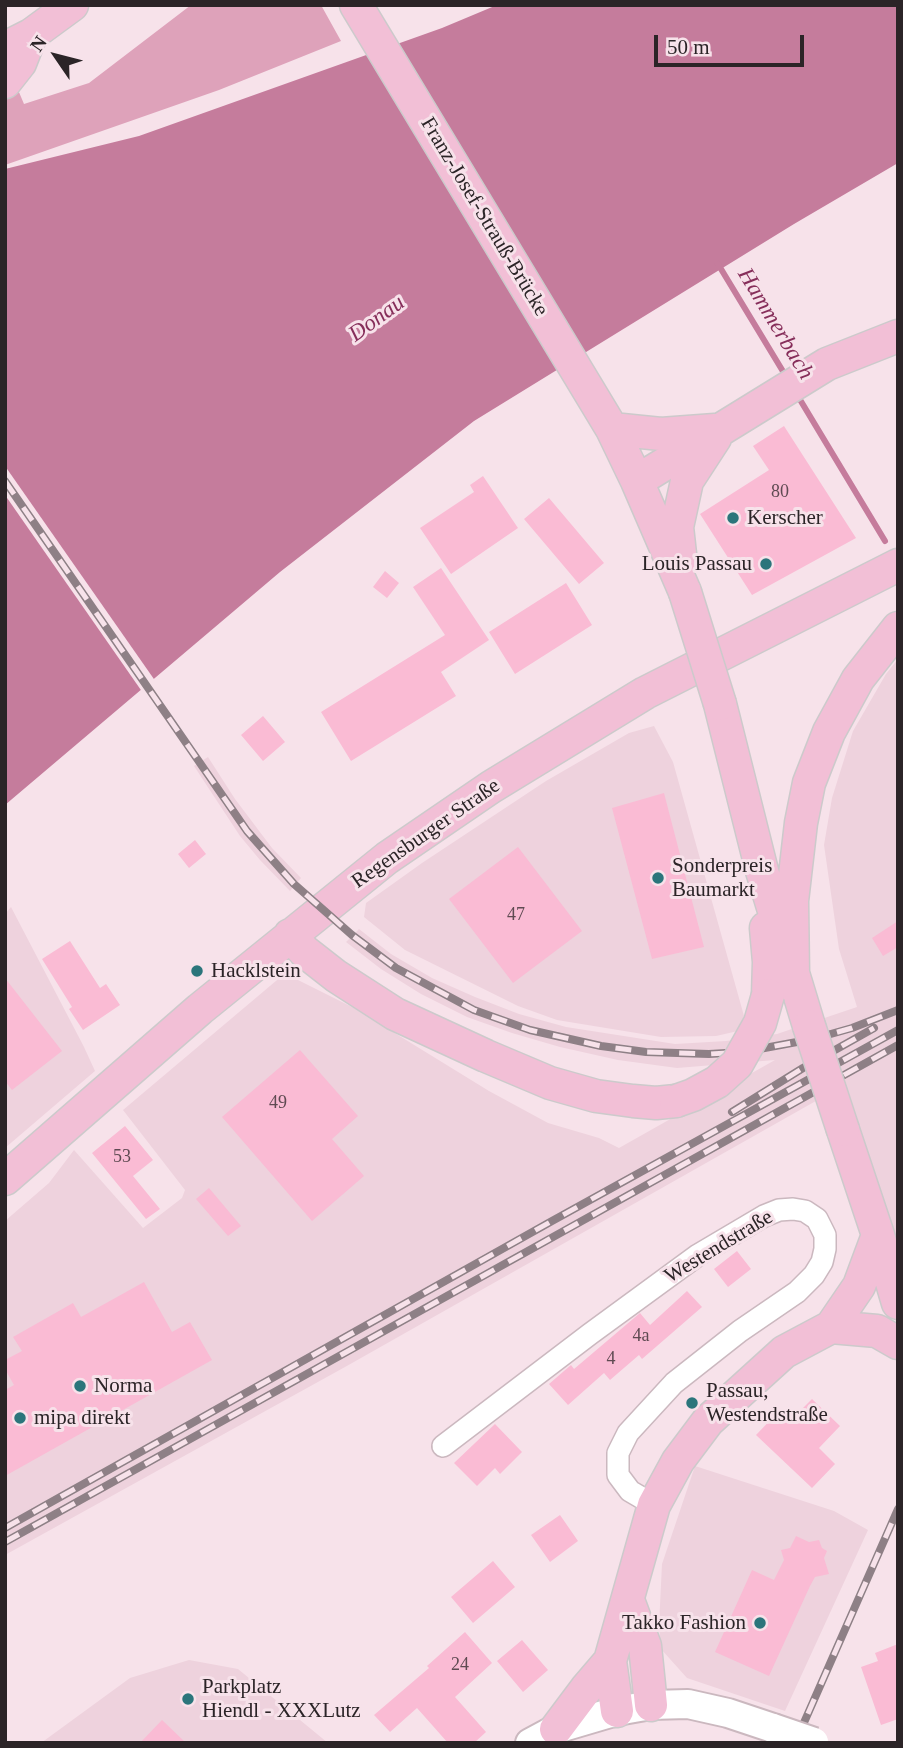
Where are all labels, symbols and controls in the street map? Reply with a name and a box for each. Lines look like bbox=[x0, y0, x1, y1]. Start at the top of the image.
north arrow bbox=[21, 21, 91, 91]
scale bar bbox=[658, 21, 808, 65]
text: N bbox=[26, 32, 51, 55]
text: 50 m bbox=[667, 35, 710, 59]
street label: Franz-Josef-Strauß-Brücke bbox=[415, 113, 553, 321]
water label: Hammerbach bbox=[731, 263, 819, 385]
water label: Donau bbox=[344, 289, 410, 349]
house number: 80 bbox=[771, 481, 789, 503]
place label: Kerscher bbox=[747, 505, 823, 531]
marker: Kerscher bbox=[725, 510, 741, 526]
place label: Louis Passau bbox=[642, 551, 752, 577]
marker: Louis Passau bbox=[758, 556, 774, 572]
street label: Regensburger Straße bbox=[347, 773, 505, 895]
place label: Sonderpreis Baumarkt bbox=[672, 853, 772, 903]
marker: Sonderpreis Baumarkt bbox=[650, 870, 666, 886]
house number: 47 bbox=[507, 904, 525, 926]
place label: Hacklstein bbox=[211, 958, 301, 984]
marker: Hacklstein bbox=[189, 963, 205, 979]
house number: 49 bbox=[269, 1092, 287, 1114]
house number: 53 bbox=[113, 1146, 131, 1168]
street label: Westendstraße bbox=[660, 1205, 778, 1289]
house number: 4a bbox=[633, 1325, 649, 1347]
house number: 4 bbox=[607, 1348, 616, 1370]
place label: Norma bbox=[94, 1373, 152, 1399]
marker: Norma bbox=[72, 1378, 88, 1394]
place label: Passau, Westendstraße bbox=[706, 1378, 828, 1428]
marker: Passau, Westendstraße bbox=[684, 1395, 700, 1411]
place label: mipa direkt bbox=[34, 1405, 130, 1431]
marker: mipa direkt bbox=[12, 1410, 28, 1426]
place label: Takko Fashion bbox=[622, 1610, 746, 1636]
marker: Takko Fashion bbox=[752, 1615, 768, 1631]
house number: 24 bbox=[451, 1654, 469, 1676]
place label: Parkplatz Hiendl - XXXLutz bbox=[202, 1674, 361, 1724]
marker: Parkplatz Hiendl - XXXLutz bbox=[180, 1691, 196, 1707]

